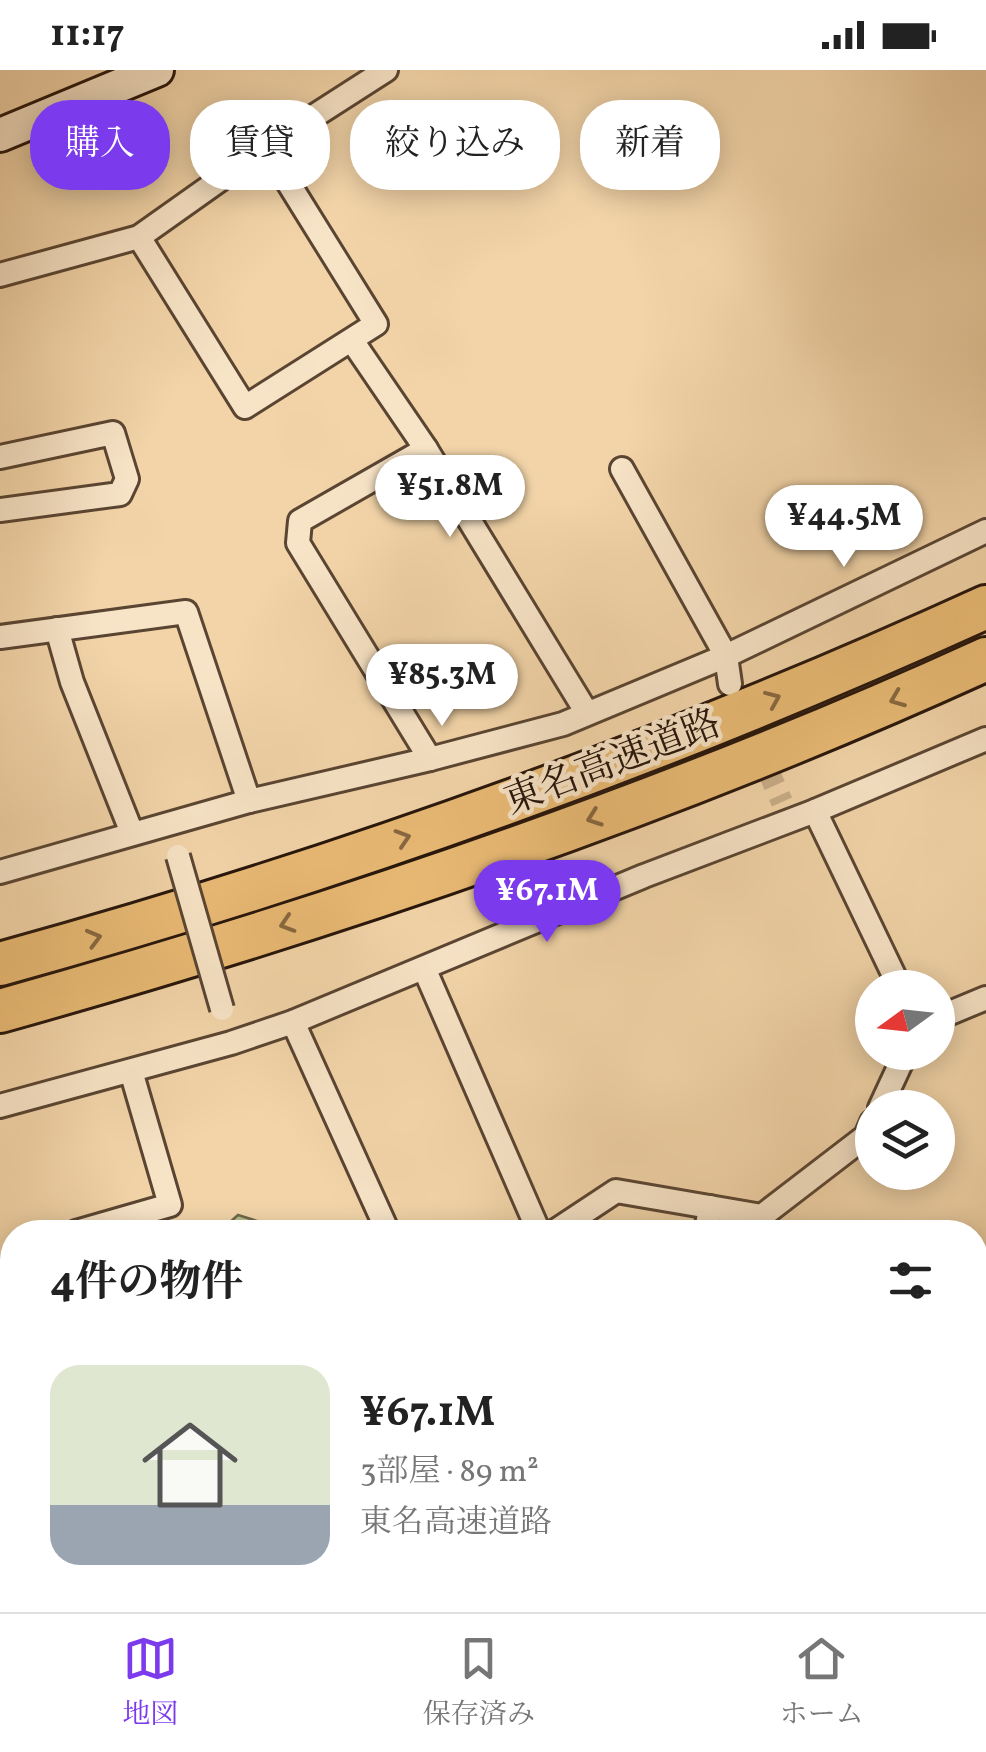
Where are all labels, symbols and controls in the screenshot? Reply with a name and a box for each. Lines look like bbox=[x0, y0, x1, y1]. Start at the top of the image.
text: 11:17 bbox=[50, 9, 125, 62]
chip: 購入 bbox=[30, 100, 170, 190]
chip: 賃貸 bbox=[190, 100, 330, 190]
chip: 絞り込み bbox=[350, 100, 560, 190]
chip: 新着 bbox=[580, 100, 720, 190]
pin: ¥51.8M bbox=[369, 455, 531, 540]
text: ¥51.8M bbox=[397, 465, 503, 509]
pin: ¥44.5M bbox=[763, 485, 925, 570]
text: ¥44.5M bbox=[787, 495, 901, 539]
pin: ¥85.3M bbox=[361, 644, 523, 729]
text: ¥85.3M bbox=[388, 654, 496, 698]
one-way arrow bbox=[889, 687, 907, 707]
one-way arrow bbox=[763, 691, 781, 711]
street label: 東名高速道路 bbox=[497, 699, 729, 830]
one-way arrow bbox=[587, 806, 604, 827]
one-way arrow bbox=[394, 829, 411, 849]
pin: ¥67.1M bbox=[466, 860, 628, 945]
text: ¥67.1M bbox=[496, 870, 598, 914]
one-way arrow bbox=[280, 912, 297, 932]
one-way arrow bbox=[85, 929, 102, 950]
north arrow bbox=[855, 970, 955, 1070]
map controls bbox=[855, 970, 955, 1190]
button: layers bbox=[855, 1090, 955, 1190]
icon: filters bbox=[883, 1253, 938, 1308]
text: 4件の物件 bbox=[50, 1255, 243, 1314]
text: ¥67.1M bbox=[360, 1385, 495, 1444]
icon: home bbox=[130, 1405, 250, 1525]
text: 3部屋 · 89 m² bbox=[360, 1451, 539, 1495]
text: 東名高速道路 bbox=[360, 1502, 552, 1546]
tab: 地図 bbox=[122, 1631, 178, 1735]
tab: 保存済み bbox=[423, 1631, 535, 1735]
tab: ホーム bbox=[780, 1631, 864, 1735]

